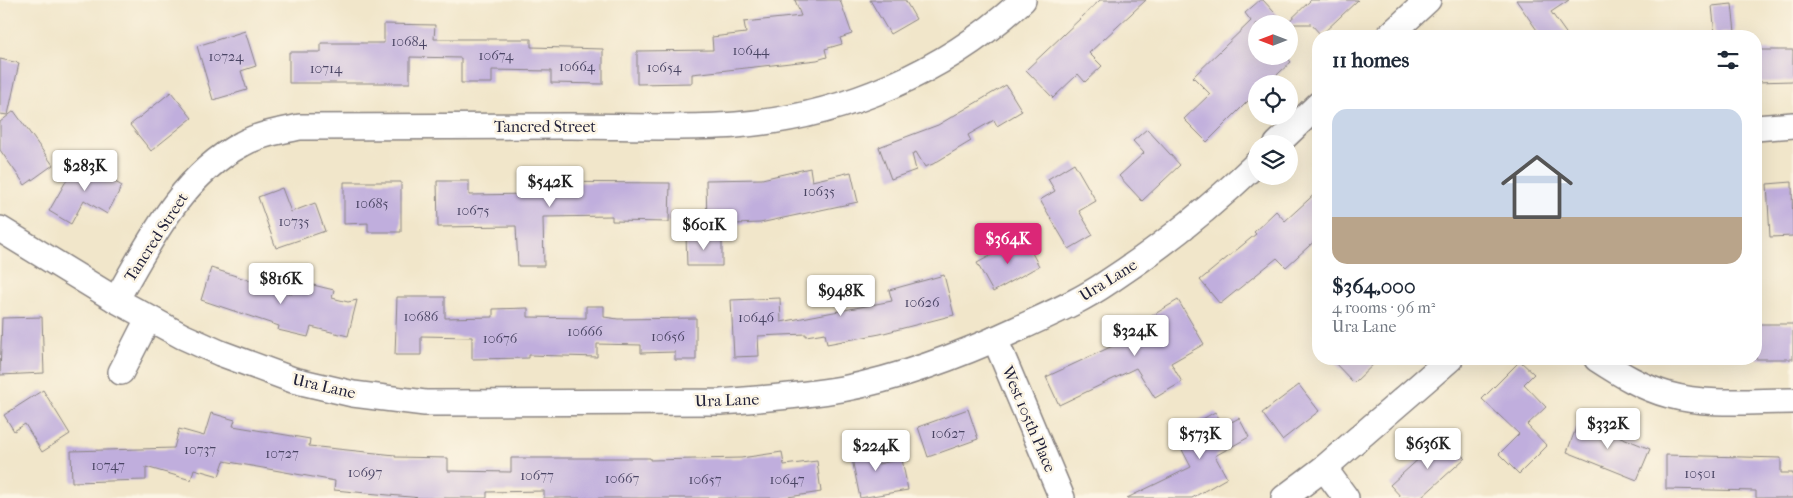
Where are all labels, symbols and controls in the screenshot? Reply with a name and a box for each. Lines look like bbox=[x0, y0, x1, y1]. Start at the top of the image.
north arrow bbox=[1248, 15, 1298, 65]
map controls bbox=[1248, 15, 1298, 185]
house number: 10684 bbox=[391, 33, 427, 50]
house number: 10644 bbox=[733, 42, 770, 59]
icon: filters bbox=[1714, 46, 1742, 74]
house number: 10674 bbox=[479, 47, 514, 64]
house number: 10724 bbox=[209, 48, 244, 65]
text: 11 homes bbox=[1332, 48, 1409, 72]
house number: 10664 bbox=[559, 58, 596, 75]
house number: 10654 bbox=[647, 59, 682, 76]
house number: 10714 bbox=[310, 60, 343, 77]
button: locate bbox=[1248, 75, 1298, 125]
street label: Tancred Street bbox=[494, 117, 596, 136]
button: layers bbox=[1248, 135, 1298, 185]
icon: home bbox=[1492, 142, 1582, 232]
pin: $283K bbox=[50, 150, 120, 192]
text: $283K bbox=[63, 156, 107, 175]
pin: $542K bbox=[515, 166, 585, 208]
text: $542K bbox=[527, 172, 573, 191]
house number: 10635 bbox=[803, 183, 835, 200]
street label: Tancred Street bbox=[120, 189, 192, 285]
house number: 10685 bbox=[355, 195, 389, 212]
house number: 10675 bbox=[457, 202, 489, 219]
pin: $601K bbox=[669, 208, 739, 251]
house number: 10735 bbox=[278, 213, 310, 230]
text: $601K bbox=[682, 215, 726, 234]
pin: $364K bbox=[973, 222, 1043, 265]
text: $364K bbox=[985, 229, 1031, 248]
street label: Ura Lane bbox=[1076, 255, 1140, 305]
pin: $816K bbox=[246, 262, 316, 305]
text: $816K bbox=[260, 269, 302, 288]
pin: $948K bbox=[806, 274, 876, 317]
text: $364,000 bbox=[1332, 274, 1416, 298]
text: $948K bbox=[818, 281, 864, 300]
house number: 10626 bbox=[905, 294, 940, 311]
text: 4 rooms · 96 m² bbox=[1332, 298, 1435, 317]
house number: 10686 bbox=[404, 308, 439, 325]
house number: 10646 bbox=[738, 309, 774, 326]
pin: $324K bbox=[1100, 314, 1170, 357]
text: Ura Lane bbox=[1332, 317, 1396, 336]
text: $324K bbox=[1113, 321, 1157, 340]
house number: 10666 bbox=[567, 323, 603, 340]
house number: 10656 bbox=[651, 328, 685, 345]
house number: 10676 bbox=[483, 330, 518, 347]
street label: West 105th Place bbox=[998, 362, 1060, 475]
street label: Ura Lane bbox=[291, 370, 358, 403]
street label: Ura Lane bbox=[695, 389, 760, 411]
pin: $332K bbox=[1573, 408, 1643, 450]
text: $332K bbox=[1587, 414, 1629, 433]
pin: $573K bbox=[1165, 418, 1235, 460]
text: $573K bbox=[1179, 424, 1221, 443]
house number: 10627 bbox=[931, 425, 965, 442]
pin: $636K bbox=[1393, 428, 1463, 470]
pin: $224K bbox=[841, 430, 911, 472]
text: $636K bbox=[1406, 434, 1450, 453]
text: $224K bbox=[853, 436, 899, 455]
house number: 10737 bbox=[184, 441, 216, 458]
house number: 10727 bbox=[265, 445, 299, 462]
house number: 10747 bbox=[91, 457, 125, 474]
house number: 10697 bbox=[348, 464, 382, 481]
house number: 10501 bbox=[1684, 465, 1716, 482]
house number: 10677 bbox=[520, 467, 554, 484]
house number: 10667 bbox=[605, 470, 639, 487]
house number: 10657 bbox=[688, 471, 722, 488]
house number: 10647 bbox=[770, 471, 805, 488]

